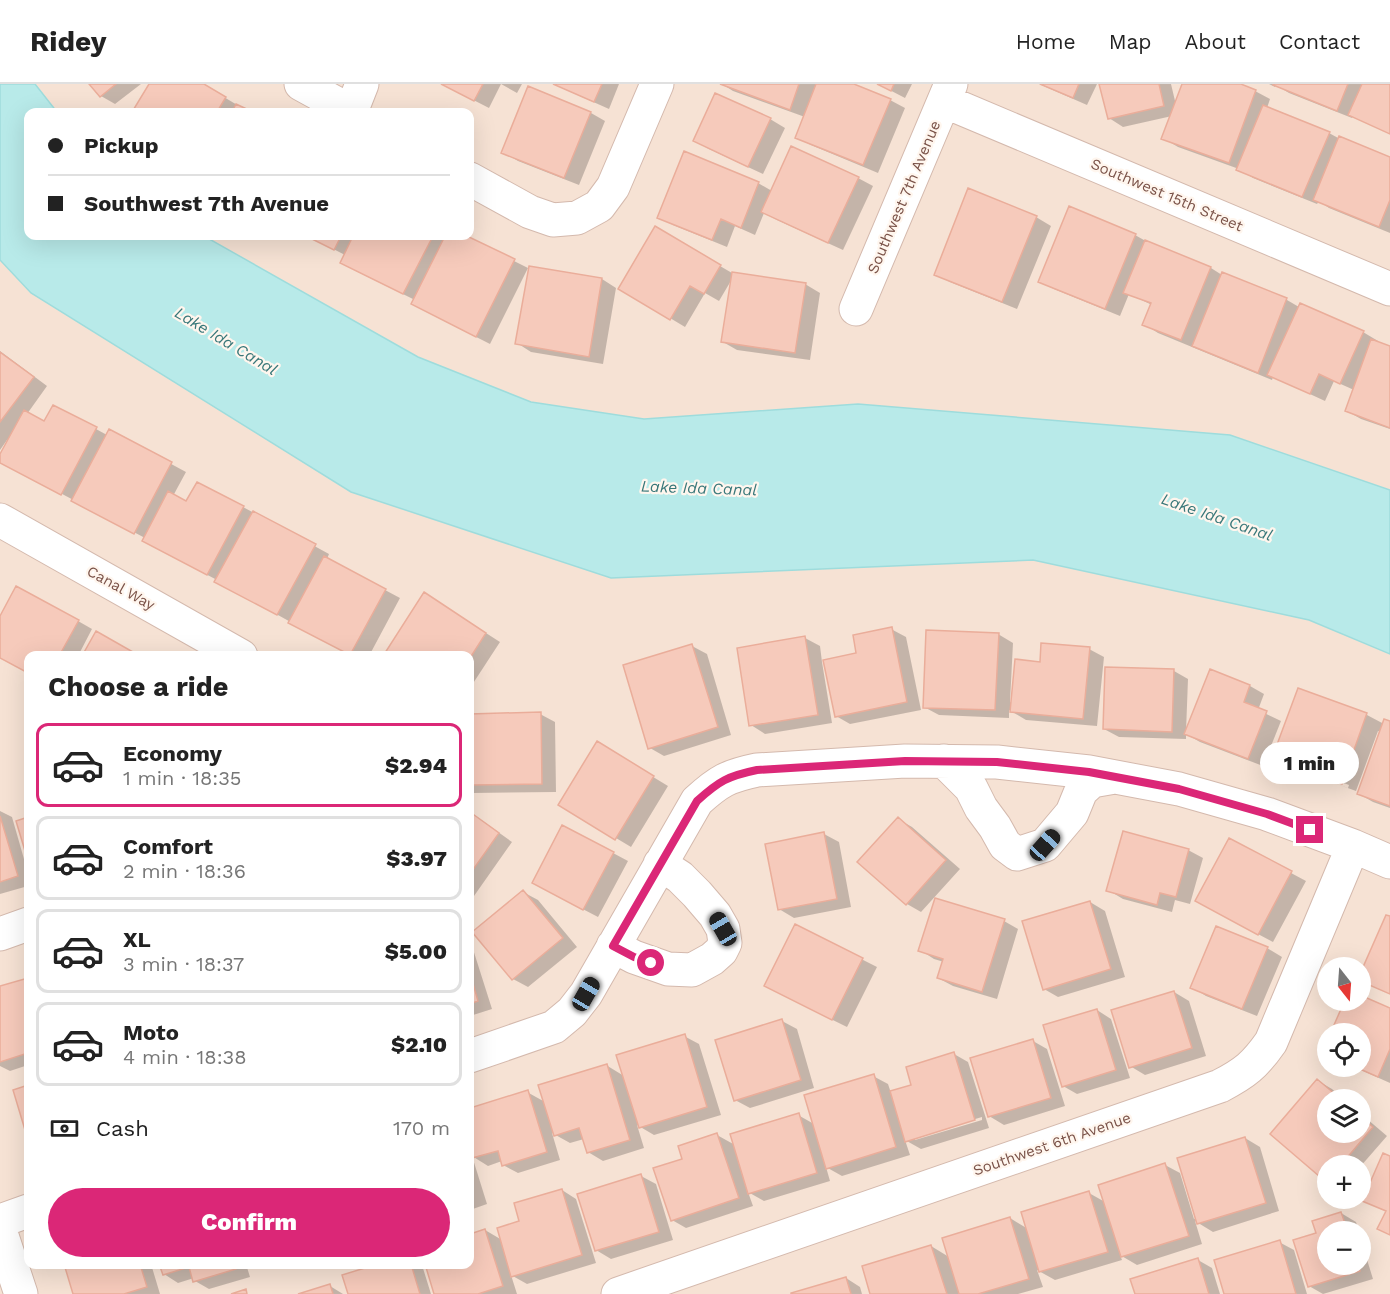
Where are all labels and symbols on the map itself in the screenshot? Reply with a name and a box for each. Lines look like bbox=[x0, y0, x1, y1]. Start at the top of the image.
street label: Southwest 7th Avenue bbox=[864, 118, 944, 276]
street label: Southwest 15th Street bbox=[1088, 155, 1247, 236]
water label: Lake Ida Canal bbox=[171, 303, 281, 379]
water label: Lake Ida Canal bbox=[641, 476, 758, 500]
water label: Lake Ida Canal bbox=[1159, 489, 1275, 545]
street label: Canal Way bbox=[84, 562, 158, 614]
callout: 1 min bbox=[1260, 743, 1360, 785]
route end bbox=[1296, 816, 1323, 843]
car bbox=[1026, 826, 1064, 864]
car bbox=[706, 909, 740, 949]
route start bbox=[637, 949, 664, 976]
north arrow bbox=[1317, 957, 1371, 1011]
car bbox=[569, 974, 603, 1014]
street label: Southwest 6th Avenue bbox=[971, 1108, 1133, 1180]

